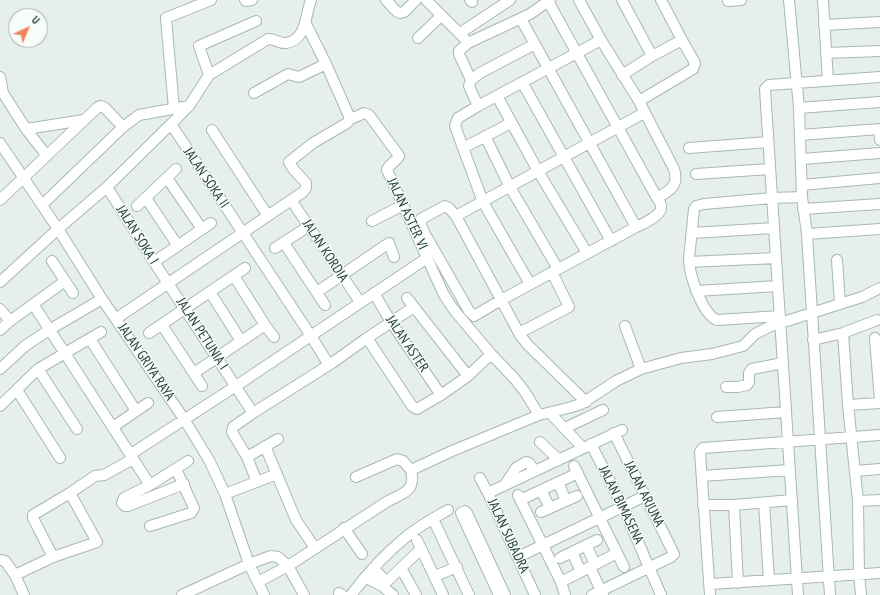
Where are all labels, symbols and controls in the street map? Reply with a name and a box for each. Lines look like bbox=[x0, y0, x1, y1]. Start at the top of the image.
north arrow bbox=[8, 8, 48, 48]
text: U bbox=[29, 13, 43, 27]
street label: JALAN SOKA II bbox=[180, 145, 232, 211]
street label: JALAN ASTER VI bbox=[383, 175, 431, 253]
street label: JALAN SOKA I bbox=[112, 203, 162, 267]
street label: JALAN KORDIA bbox=[299, 217, 351, 285]
street label: JALAN PETUNIA I bbox=[172, 295, 232, 373]
street label: JALAN ASTER bbox=[382, 313, 432, 375]
street label: JALAN GRIYA RAYA bbox=[114, 320, 178, 404]
street label: JALAN ARJUNA bbox=[620, 458, 668, 530]
street label: JALAN BIMASENA bbox=[595, 463, 647, 547]
street label: JALAN SUBADRA bbox=[484, 496, 532, 576]

